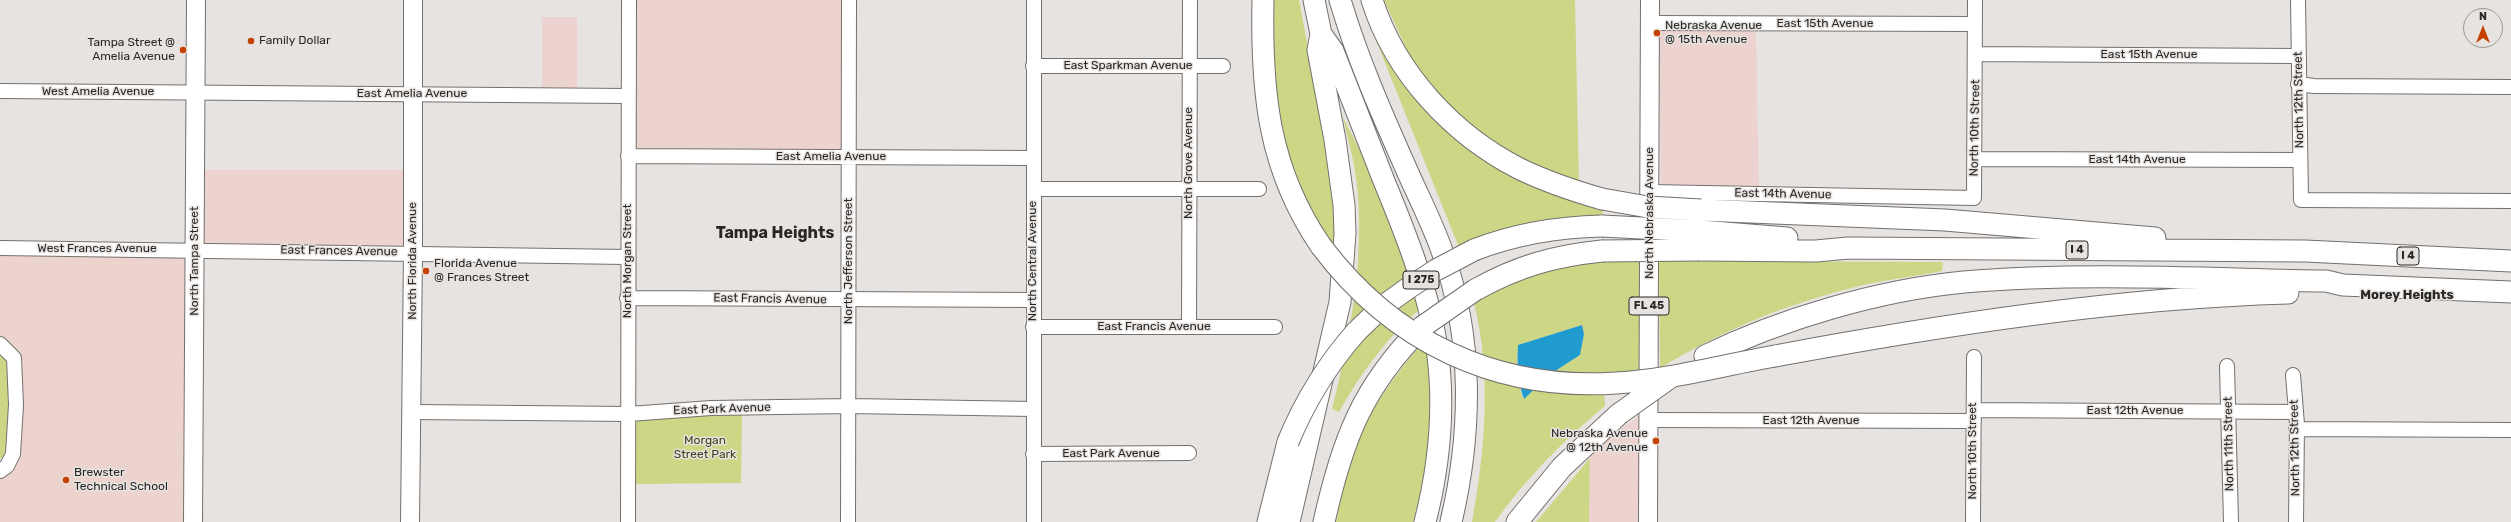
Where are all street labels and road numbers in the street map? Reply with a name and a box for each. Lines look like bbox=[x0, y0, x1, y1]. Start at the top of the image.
street label: East 15th Avenue bbox=[1777, 17, 1873, 31]
street label: East 15th Avenue bbox=[2101, 48, 2197, 62]
street label: North 12th Street bbox=[2291, 52, 2307, 148]
street label: East Sparkman Avenue bbox=[1063, 59, 1193, 73]
street label: North 10th Street bbox=[1967, 79, 1983, 177]
street label: West Amelia Avenue bbox=[42, 85, 154, 99]
street label: East Amelia Avenue bbox=[357, 87, 467, 101]
street label: North Grove Avenue bbox=[1182, 107, 1196, 219]
street label: North Nebraska Avenue bbox=[1643, 147, 1657, 279]
street label: East Amelia Avenue bbox=[776, 150, 886, 164]
street label: East 14th Avenue bbox=[2088, 153, 2186, 167]
street label: East 14th Avenue bbox=[1734, 186, 1832, 202]
street label: North Jefferson Street bbox=[842, 198, 856, 324]
street label: North Central Avenue bbox=[1026, 201, 1040, 321]
street label: North Florida Avenue bbox=[406, 202, 420, 320]
street label: North Morgan Street bbox=[621, 204, 635, 318]
street label: North Tampa Street bbox=[188, 206, 202, 316]
road number: I 4 bbox=[2066, 241, 2088, 259]
street label: West Frances Avenue bbox=[37, 242, 157, 256]
street label: East Frances Avenue bbox=[280, 243, 398, 259]
road number: I 4 bbox=[2397, 247, 2419, 265]
road number: I 275 bbox=[1403, 271, 1439, 289]
street label: East Francis Avenue bbox=[713, 291, 827, 307]
road number: FL 45 bbox=[1629, 297, 1669, 315]
street label: East Francis Avenue bbox=[1097, 320, 1211, 334]
street label: North 11th Street bbox=[2221, 397, 2237, 491]
street label: East Park Avenue bbox=[673, 400, 771, 418]
street label: North 12th Street bbox=[2287, 400, 2303, 496]
street label: North 10th Street bbox=[1966, 402, 1980, 500]
street label: East 12th Avenue bbox=[2087, 404, 2183, 418]
street label: East 12th Avenue bbox=[1763, 414, 1859, 428]
street label: East Park Avenue bbox=[1062, 447, 1160, 461]

